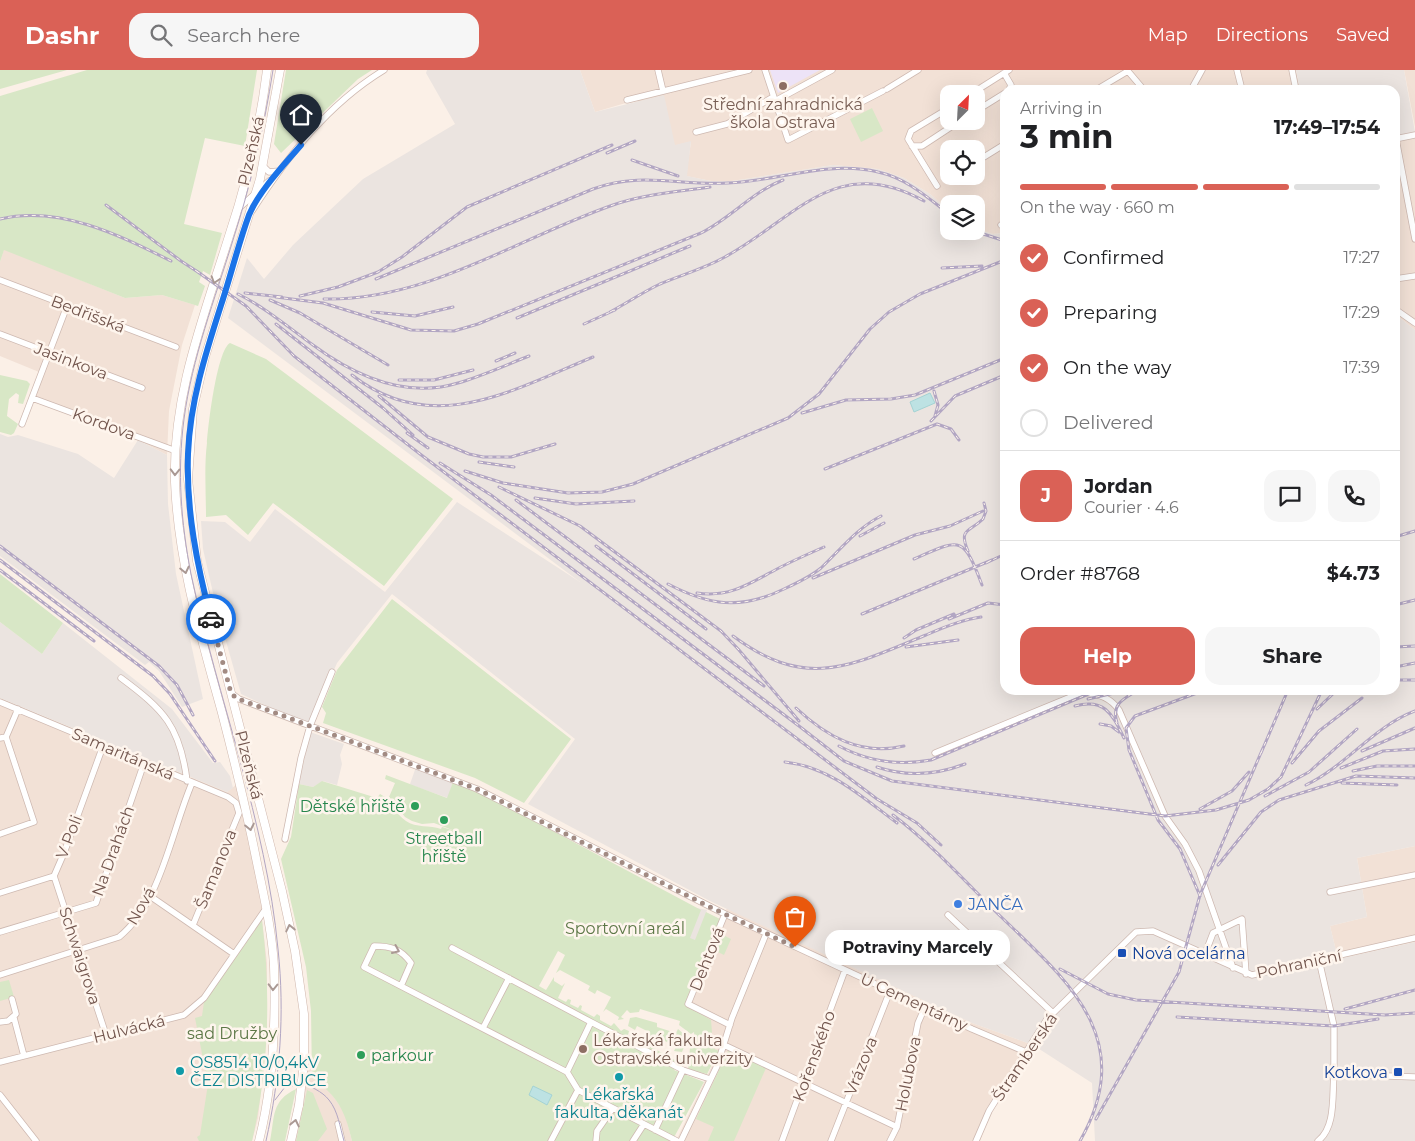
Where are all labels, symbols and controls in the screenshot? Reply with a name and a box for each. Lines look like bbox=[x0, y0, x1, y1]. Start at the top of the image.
search box bbox=[129, 13, 479, 58]
text: Dashr bbox=[25, 21, 99, 50]
icon: search bbox=[147, 21, 175, 49]
text: Search here bbox=[187, 24, 300, 47]
text: Map bbox=[1148, 24, 1188, 46]
text: Directions bbox=[1216, 24, 1308, 46]
text: Saved bbox=[1336, 24, 1390, 46]
marker: Střední zahradnická škola Ostrava bbox=[777, 80, 789, 92]
north arrow bbox=[940, 85, 985, 130]
map controls bbox=[940, 85, 985, 240]
pin bbox=[280, 94, 322, 145]
place label: Střední zahradnická škola Ostrava bbox=[703, 95, 863, 132]
text: Arriving in bbox=[1020, 99, 1102, 118]
icon: home bbox=[287, 101, 315, 129]
street label: Plzeňská bbox=[234, 114, 268, 188]
text: 17:49–17:54 bbox=[1274, 116, 1380, 139]
text: 3 min bbox=[1020, 117, 1113, 156]
button: locate bbox=[940, 140, 985, 185]
button: layers bbox=[940, 195, 985, 240]
text: On the way · 660 m bbox=[1020, 198, 1175, 217]
icon: check bbox=[1020, 244, 1048, 272]
text: Confirmed bbox=[1063, 246, 1164, 269]
text: 17:27 bbox=[1343, 248, 1380, 267]
one-way arrow bbox=[211, 276, 221, 284]
street label: Bedřišská bbox=[48, 291, 128, 337]
icon: check bbox=[1020, 299, 1048, 327]
text: Preparing bbox=[1063, 301, 1158, 324]
text: 17:29 bbox=[1343, 303, 1380, 322]
street label: Jasinkova bbox=[31, 338, 110, 384]
icon: check bbox=[1020, 354, 1048, 382]
text: On the way bbox=[1063, 356, 1171, 379]
text: 17:39 bbox=[1343, 358, 1380, 377]
street label: Kordova bbox=[70, 404, 138, 444]
text: Delivered bbox=[1063, 411, 1154, 434]
one-way arrow bbox=[170, 469, 180, 477]
button: chat bbox=[1264, 470, 1316, 522]
button: phone bbox=[1328, 470, 1380, 522]
text: Jordan bbox=[1084, 475, 1153, 498]
text: J bbox=[1041, 484, 1051, 507]
text: Courier · 4.6 bbox=[1084, 498, 1179, 517]
text: Order #8768 bbox=[1020, 562, 1140, 585]
text: $4.73 bbox=[1327, 562, 1380, 585]
one-way arrow bbox=[179, 565, 190, 574]
courier bbox=[186, 594, 236, 644]
icon: car bbox=[197, 605, 225, 633]
button: Help bbox=[1020, 627, 1195, 685]
button: Share bbox=[1205, 627, 1380, 685]
street label: Samaritánská bbox=[69, 724, 177, 784]
street label: Plzeňská bbox=[231, 728, 267, 802]
place label: Dětské hřiště bbox=[300, 797, 405, 816]
marker: Dětské hřiště bbox=[409, 800, 421, 812]
street label: Na Drahách bbox=[88, 803, 138, 899]
street label: V Poli bbox=[52, 812, 86, 862]
marker: Streetball hřiště bbox=[438, 814, 450, 826]
one-way arrow bbox=[244, 822, 254, 831]
street label: Šamanova bbox=[191, 826, 241, 912]
place label: Streetball hřiště bbox=[405, 829, 483, 866]
street label: Nová bbox=[123, 884, 159, 928]
place label: JANČA bbox=[967, 895, 1023, 914]
pin bbox=[774, 896, 816, 947]
marker: JANČA bbox=[952, 898, 964, 910]
icon: bag bbox=[781, 903, 809, 931]
street label: Schwaigrova bbox=[55, 905, 105, 1007]
park label: Sportovní areál bbox=[565, 919, 685, 938]
one-way arrow bbox=[285, 924, 296, 933]
street label: Dehtová bbox=[686, 924, 728, 994]
callout: Potraviny Marcely bbox=[825, 930, 1010, 964]
text: Potraviny Marcely bbox=[842, 938, 993, 957]
one-way arrow bbox=[391, 944, 400, 955]
place label: Nová ocelárna bbox=[1132, 944, 1246, 963]
street label: Pohraniční bbox=[1255, 946, 1344, 982]
marker: Nová ocelárna bbox=[1116, 947, 1128, 959]
street label: U Cementárny bbox=[857, 969, 971, 1035]
one-way arrow bbox=[268, 983, 279, 991]
street label: Kořenského bbox=[789, 1008, 839, 1104]
street label: Štramberská bbox=[989, 1009, 1061, 1105]
street label: Hulvácká bbox=[91, 1011, 167, 1047]
park label: sad Družby bbox=[187, 1024, 277, 1043]
place label: Lékařská fakulta Ostravské univerzity bbox=[593, 1031, 753, 1068]
street label: Vrázova bbox=[841, 1034, 881, 1098]
street label: Holubova bbox=[891, 1035, 925, 1113]
marker: Lékařská fakulta Ostravské univerzity bbox=[577, 1043, 589, 1055]
place label: parkour bbox=[371, 1046, 434, 1065]
marker: parkour bbox=[355, 1049, 367, 1061]
place label: OS8514 10/0,4kV ČEZ DISTRIBUCE bbox=[190, 1053, 327, 1090]
place label: Kotkova bbox=[1324, 1063, 1388, 1082]
marker: OS8514 10/0,4kV ČEZ DISTRIBUCE bbox=[174, 1065, 186, 1077]
marker: Kotkova bbox=[1392, 1066, 1404, 1078]
marker: Lékařská fakulta, děkanát bbox=[613, 1071, 625, 1083]
place label: Lékařská fakulta, děkanát bbox=[555, 1085, 684, 1122]
one-way arrow bbox=[289, 1119, 300, 1127]

